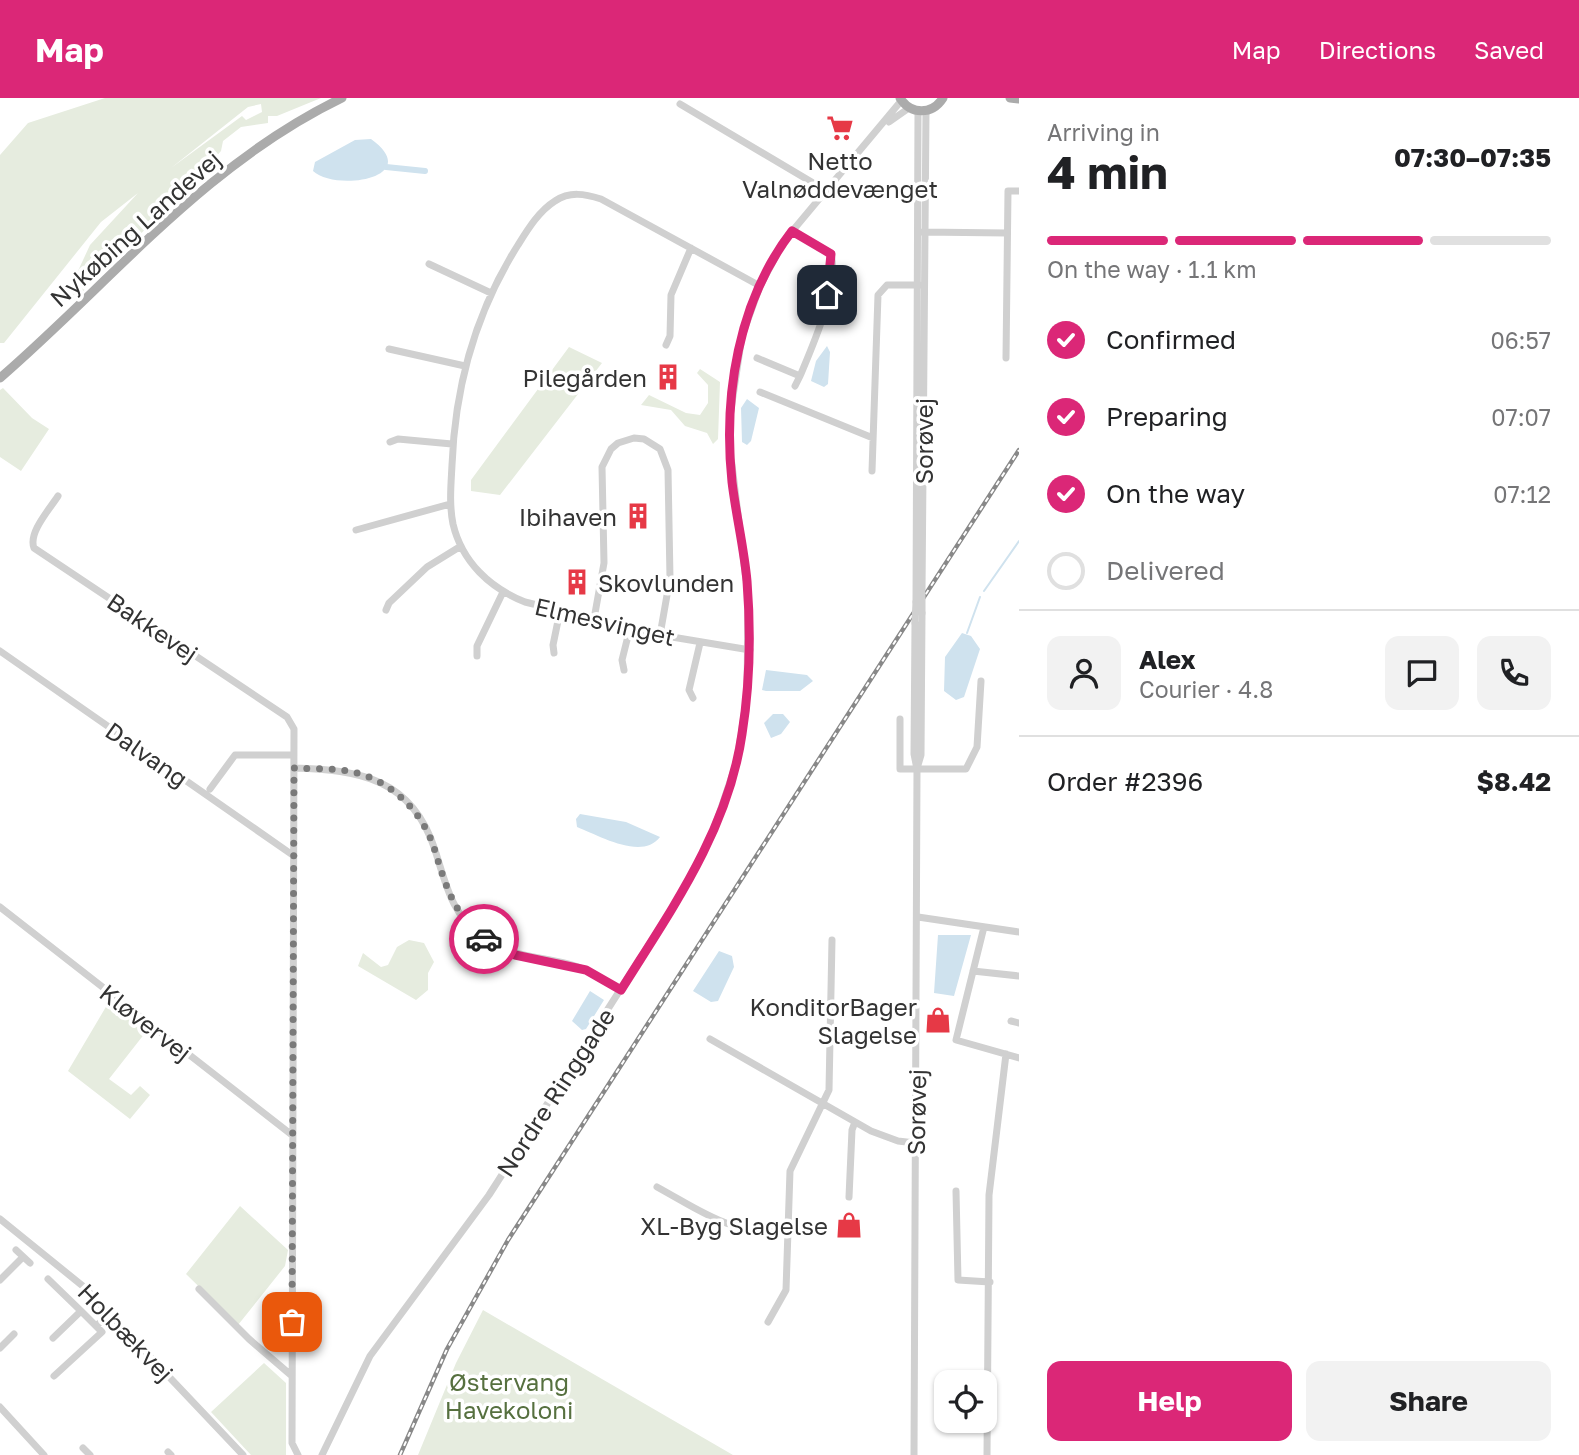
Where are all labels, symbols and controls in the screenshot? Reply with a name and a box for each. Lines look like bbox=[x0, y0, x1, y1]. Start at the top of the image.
text: Map bbox=[35, 30, 104, 69]
text: Map bbox=[1232, 35, 1281, 64]
text: Directions bbox=[1319, 35, 1436, 64]
text: Saved bbox=[1474, 35, 1544, 64]
supermarket icon: Netto Valnøddevænget bbox=[825, 113, 855, 143]
text: Arriving in bbox=[1047, 118, 1160, 146]
text: 07:30–07:35 bbox=[1394, 142, 1551, 173]
street label: Nykøbing Landevej bbox=[44, 144, 226, 312]
text: 4 min bbox=[1047, 144, 1168, 199]
place label: Netto Valnøddevænget bbox=[742, 146, 938, 203]
text: On the way · 1.1 km bbox=[1047, 255, 1257, 283]
pin bbox=[797, 265, 857, 325]
icon: home bbox=[808, 276, 846, 314]
icon: check bbox=[1047, 321, 1085, 359]
text: Confirmed bbox=[1106, 324, 1236, 355]
text: 06:57 bbox=[1490, 326, 1551, 354]
building icon: Pilegården bbox=[653, 362, 683, 392]
place label: Pilegården bbox=[523, 363, 647, 392]
street label: Sorøvej bbox=[909, 398, 938, 484]
icon: check bbox=[1047, 398, 1085, 436]
text: Preparing bbox=[1106, 401, 1228, 432]
text: 07:07 bbox=[1491, 403, 1551, 431]
icon: check bbox=[1047, 475, 1085, 513]
text: On the way bbox=[1106, 478, 1245, 509]
text: 07:12 bbox=[1493, 480, 1551, 508]
building icon: Ibihaven bbox=[623, 501, 653, 531]
place label: Ibihaven bbox=[519, 502, 617, 531]
text: Delivered bbox=[1106, 555, 1225, 586]
building icon: Skovlunden bbox=[562, 567, 592, 597]
place label: Skovlunden bbox=[598, 568, 734, 597]
street label: Bakkevej bbox=[102, 586, 204, 668]
street label: Elmesvinget bbox=[532, 591, 678, 651]
button: person bbox=[1047, 636, 1121, 710]
button: chat bbox=[1385, 636, 1459, 710]
button: phone bbox=[1477, 636, 1551, 710]
text: Alex bbox=[1139, 644, 1196, 675]
text: Courier · 4.8 bbox=[1139, 675, 1273, 703]
street label: Dalvang bbox=[100, 715, 194, 793]
text: Order #2396 bbox=[1047, 766, 1203, 797]
text: $8.42 bbox=[1477, 766, 1551, 797]
courier bbox=[449, 904, 519, 974]
icon: car bbox=[465, 920, 503, 958]
street label: Kløvervej bbox=[94, 977, 198, 1067]
place label: KonditorBager Slagelse bbox=[750, 992, 917, 1049]
street label: Nordre Ringgade bbox=[490, 1002, 620, 1182]
shop icon: KonditorBager Slagelse bbox=[923, 1005, 953, 1035]
street label: Sorøvej bbox=[901, 1069, 931, 1155]
shop icon: XL-Byg Slagelse bbox=[834, 1210, 864, 1240]
place label: XL-Byg Slagelse bbox=[640, 1211, 828, 1240]
street label: Holbækvej bbox=[72, 1277, 180, 1387]
pin bbox=[262, 1292, 322, 1352]
icon: bag bbox=[273, 1303, 311, 1341]
button: Help bbox=[1047, 1361, 1292, 1441]
button: Share bbox=[1306, 1361, 1551, 1441]
park label: Østervang Havekoloni bbox=[445, 1367, 573, 1424]
map controls bbox=[934, 1370, 997, 1433]
button: locate bbox=[934, 1370, 997, 1433]

